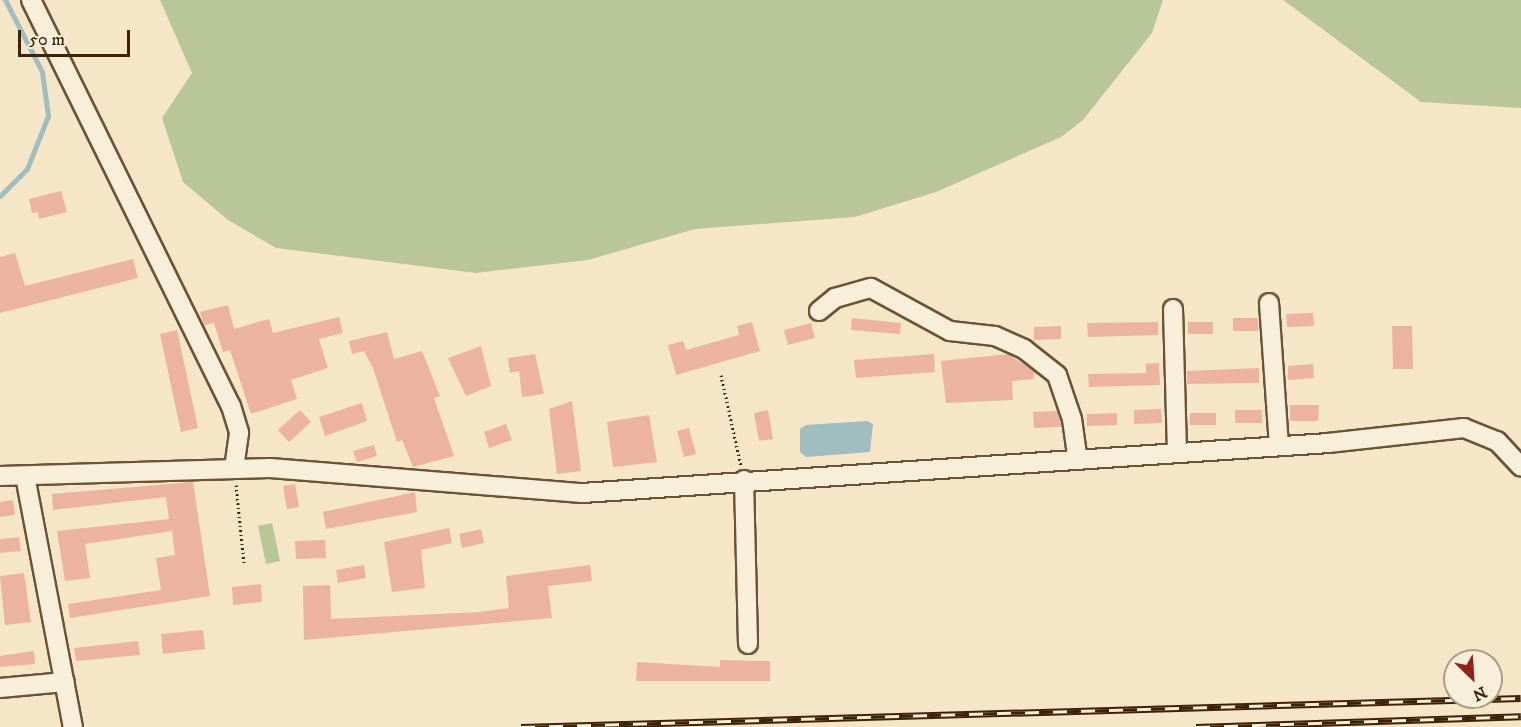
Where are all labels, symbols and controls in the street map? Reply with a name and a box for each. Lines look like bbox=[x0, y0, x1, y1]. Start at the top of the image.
scale bar bbox=[21, 18, 134, 56]
text: 50 m bbox=[29, 29, 65, 51]
north arrow bbox=[1443, 649, 1503, 709]
text: N bbox=[1470, 682, 1490, 705]

